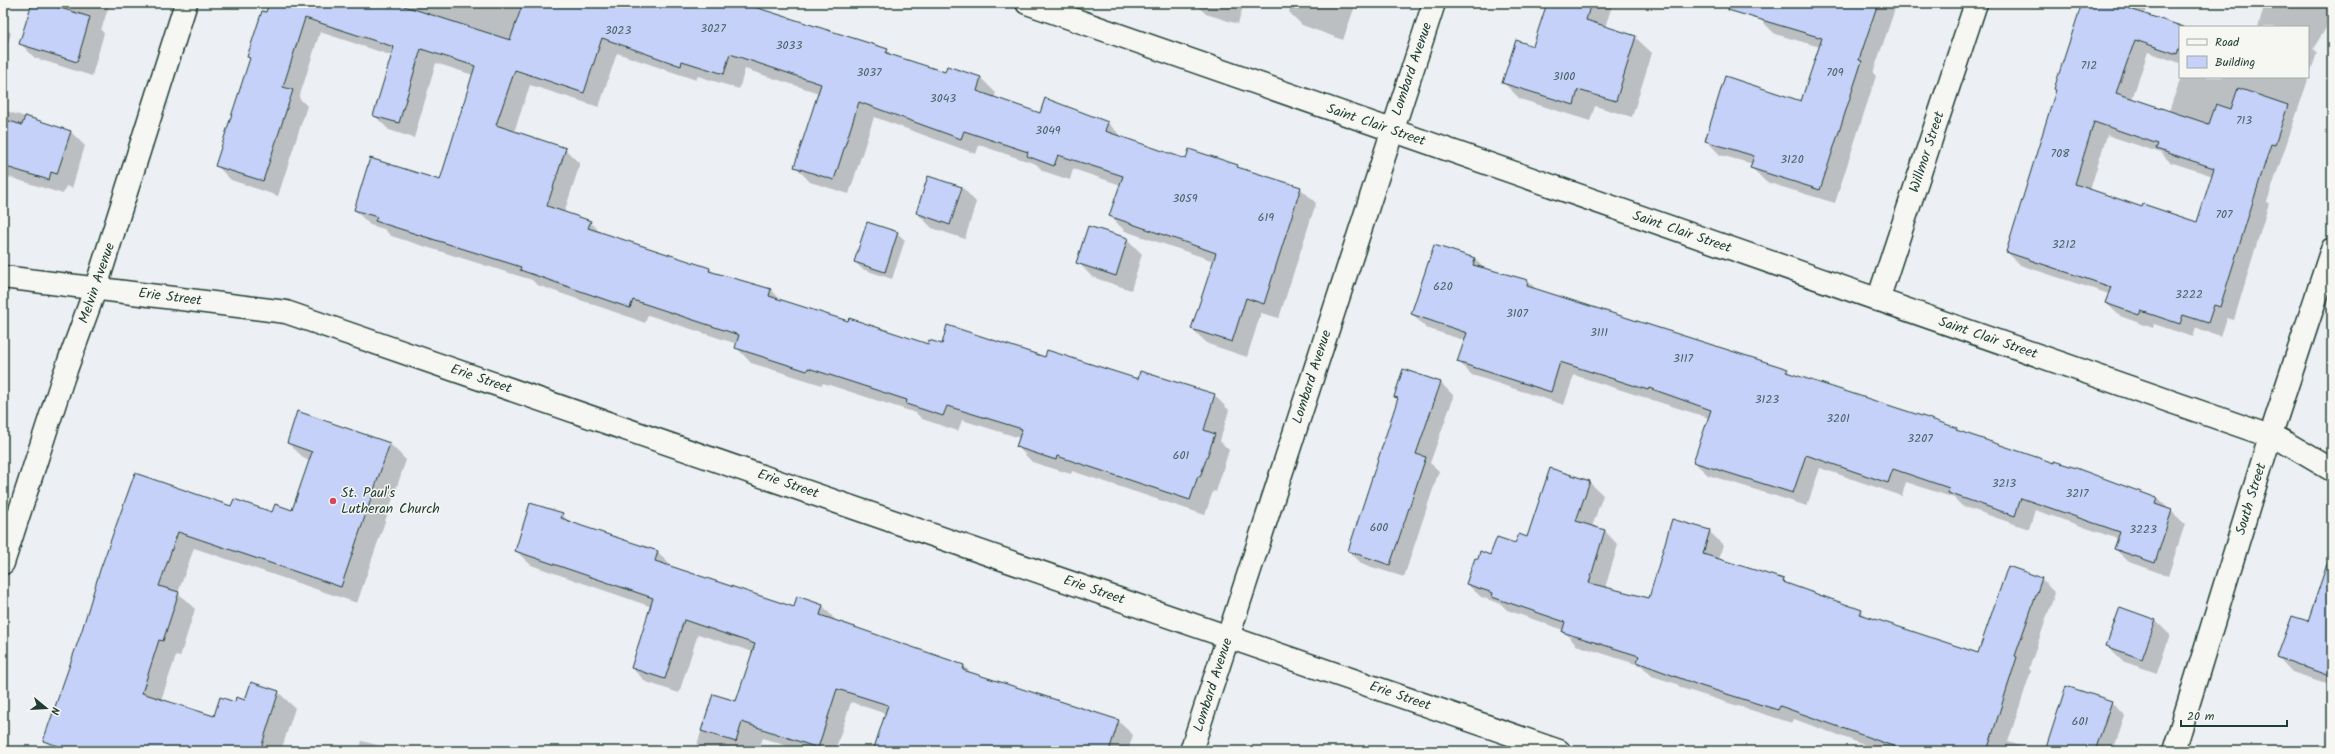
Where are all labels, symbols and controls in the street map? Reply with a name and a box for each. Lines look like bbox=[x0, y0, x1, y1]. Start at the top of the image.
house number: 3027 bbox=[700, 19, 726, 38]
street label: Lombard Avenue bbox=[1386, 19, 1438, 119]
house number: 3023 bbox=[605, 21, 631, 40]
legend bbox=[2179, 26, 2309, 78]
text: Road bbox=[2215, 33, 2240, 52]
house number: 3033 bbox=[776, 36, 802, 55]
text: Building bbox=[2215, 53, 2255, 72]
house number: 712 bbox=[2081, 56, 2097, 75]
house number: 3037 bbox=[856, 63, 882, 82]
house number: 709 bbox=[1826, 63, 1844, 82]
house number: 3100 bbox=[1553, 67, 1575, 86]
house number: 3043 bbox=[930, 89, 956, 108]
street label: Saint Clair Street bbox=[1324, 98, 1429, 152]
street label: Willmor Street bbox=[1903, 108, 1951, 196]
house number: 713 bbox=[2236, 111, 2252, 130]
house number: 3049 bbox=[1035, 121, 1061, 140]
house number: 708 bbox=[2051, 144, 2070, 163]
house number: 3120 bbox=[1780, 150, 1804, 169]
house number: 3059 bbox=[1172, 189, 1198, 208]
street label: Saint Clair Street bbox=[1630, 205, 1735, 259]
house number: 707 bbox=[2215, 205, 2233, 224]
house number: 619 bbox=[1258, 208, 1274, 227]
house number: 3212 bbox=[2052, 235, 2076, 254]
street label: Melvin Avenue bbox=[73, 239, 121, 326]
house number: 620 bbox=[1433, 277, 1453, 296]
street label: Erie Street bbox=[137, 282, 203, 312]
house number: 3222 bbox=[2175, 285, 2203, 304]
house number: 3107 bbox=[1506, 304, 1529, 323]
street label: Saint Clair Street bbox=[1936, 311, 2041, 365]
house number: 3111 bbox=[1590, 323, 1608, 342]
street label: Lombard Avenue bbox=[1286, 327, 1338, 427]
house number: 3117 bbox=[1673, 349, 1693, 368]
street label: Erie Street bbox=[447, 358, 515, 400]
house number: 3123 bbox=[1755, 390, 1779, 409]
house number: 3201 bbox=[1826, 409, 1850, 428]
house number: 3207 bbox=[1907, 429, 1933, 448]
house number: 601 bbox=[1173, 446, 1189, 465]
street label: South Street bbox=[2230, 460, 2273, 538]
street label: Erie Street bbox=[754, 463, 822, 505]
house number: 3213 bbox=[1992, 474, 2016, 493]
place label: St. Paul's Lutheran Church bbox=[341, 482, 440, 520]
house number: 3217 bbox=[2065, 484, 2089, 503]
marker: St. Paul's Lutheran Church bbox=[328, 496, 338, 506]
house number: 600 bbox=[1370, 518, 1388, 537]
house number: 3223 bbox=[2129, 520, 2157, 539]
street label: Erie Street bbox=[1060, 569, 1128, 611]
street label: Lombard Avenue bbox=[1187, 635, 1239, 735]
street label: Erie Street bbox=[1366, 675, 1434, 717]
north arrow bbox=[26, 688, 66, 728]
scale bar bbox=[2181, 702, 2287, 728]
text: N bbox=[45, 705, 64, 717]
text: 20 m bbox=[2187, 707, 2215, 726]
house number: 601 bbox=[2072, 712, 2088, 731]

